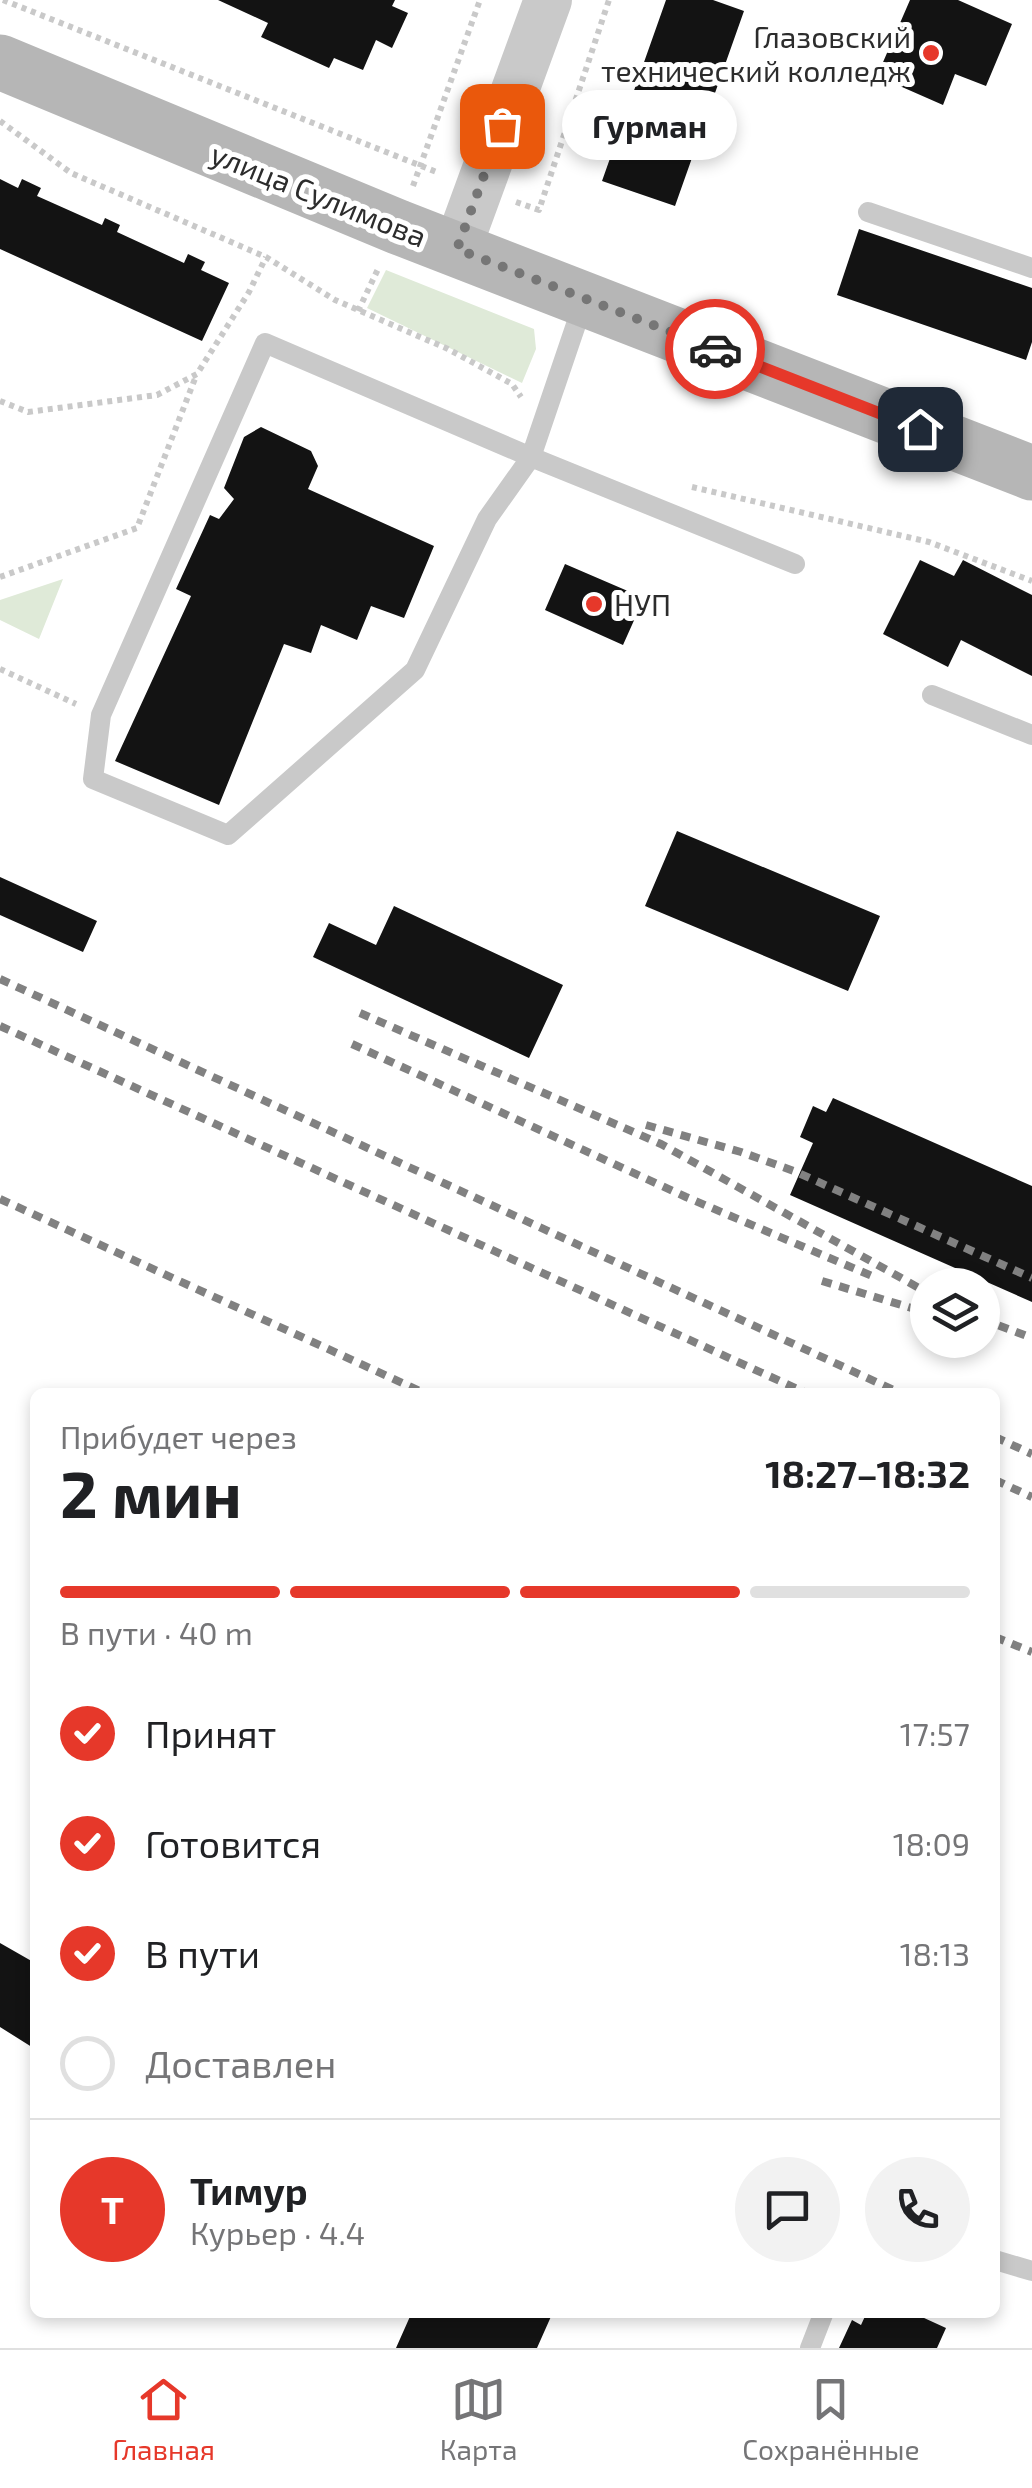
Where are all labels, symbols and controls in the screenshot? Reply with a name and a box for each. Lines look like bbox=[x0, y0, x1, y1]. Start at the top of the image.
place label: Глазовский технический колледж bbox=[601, 18, 911, 88]
marker: Глазовский технический колледж bbox=[920, 42, 942, 64]
pin bbox=[460, 84, 545, 169]
callout: Гурман bbox=[562, 91, 737, 161]
icon: bag bbox=[475, 99, 530, 154]
text: Гурман bbox=[592, 106, 707, 144]
street label: улица Сулимова bbox=[206, 134, 432, 255]
courier bbox=[665, 299, 765, 399]
icon: car bbox=[688, 322, 743, 377]
pin bbox=[878, 387, 963, 472]
icon: home bbox=[893, 402, 948, 457]
place label: НУП bbox=[614, 586, 671, 622]
marker: НУП bbox=[583, 593, 605, 615]
map controls bbox=[910, 1268, 1000, 1358]
button: layers bbox=[910, 1268, 1000, 1358]
text: Прибудет через bbox=[60, 1417, 297, 1455]
text: 18:27–18:32 bbox=[765, 1450, 970, 1496]
text: 2 мин bbox=[60, 1453, 242, 1531]
text: В пути · 40 m bbox=[60, 1613, 253, 1651]
icon: check bbox=[60, 1706, 115, 1761]
text: Принят bbox=[145, 1710, 276, 1756]
text: 17:57 bbox=[900, 1714, 970, 1752]
icon: check bbox=[60, 1816, 115, 1871]
text: Готовится bbox=[145, 1820, 321, 1866]
text: 18:09 bbox=[893, 1824, 970, 1862]
icon: check bbox=[60, 1926, 115, 1981]
text: В пути bbox=[145, 1930, 260, 1976]
text: 18:13 bbox=[900, 1934, 970, 1972]
text: Доставлен bbox=[145, 2040, 336, 2086]
button: chat bbox=[735, 2157, 840, 2262]
button: phone bbox=[865, 2157, 970, 2262]
text: Тимур bbox=[190, 2167, 308, 2213]
text: Т bbox=[101, 2186, 124, 2232]
text: Курьер · 4.4 bbox=[190, 2213, 365, 2251]
tab: Главная bbox=[112, 2372, 215, 2466]
tab: Карта bbox=[440, 2372, 518, 2466]
tab: Сохранённые bbox=[742, 2372, 920, 2466]

